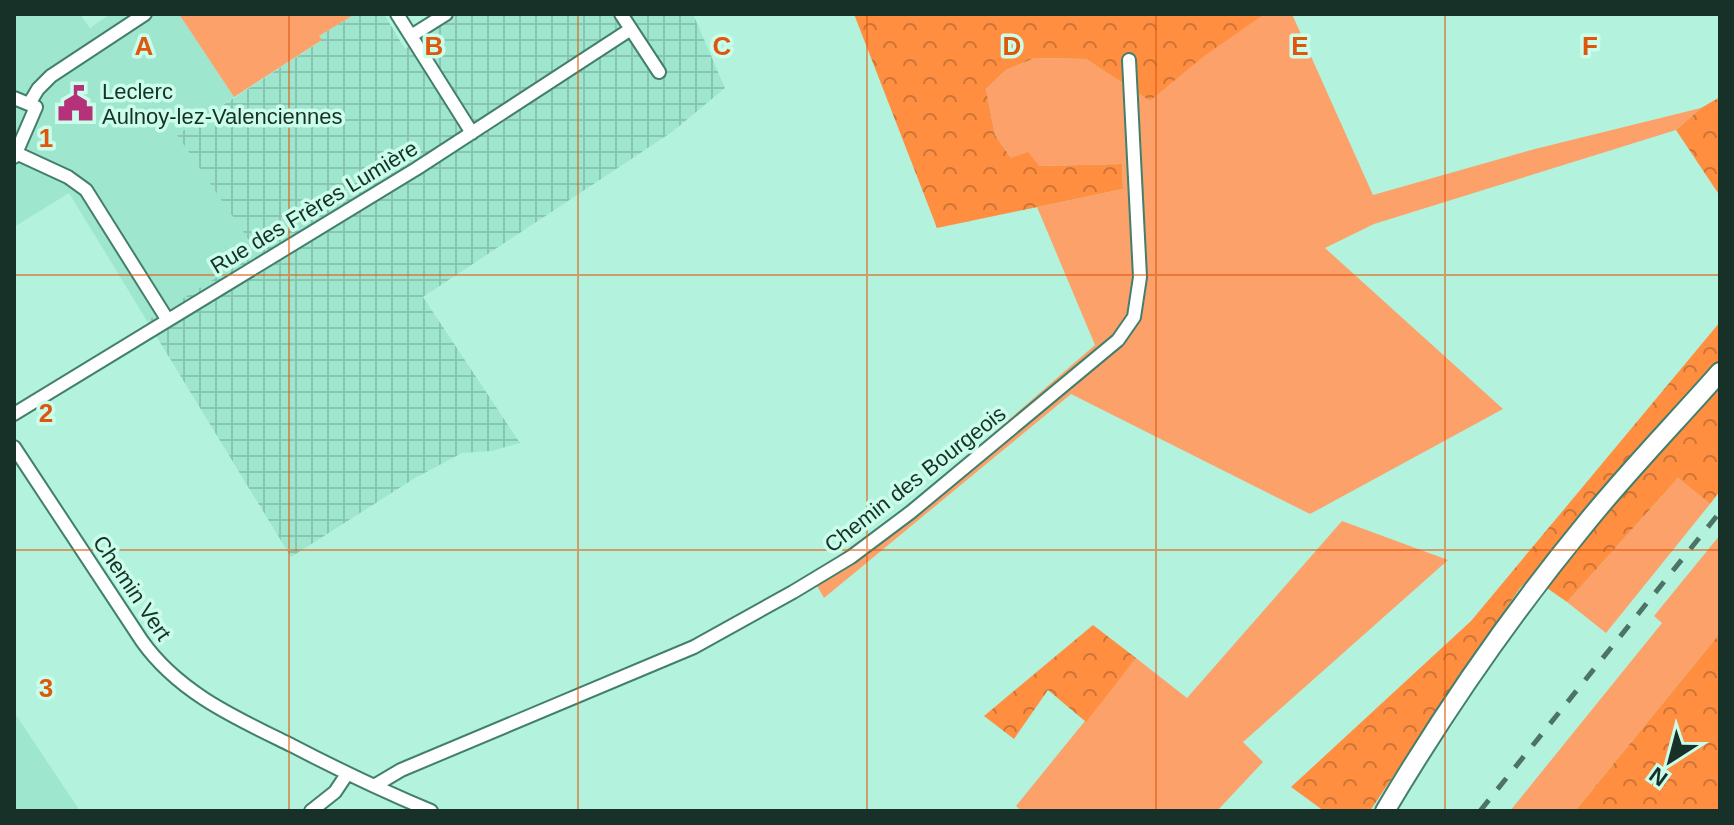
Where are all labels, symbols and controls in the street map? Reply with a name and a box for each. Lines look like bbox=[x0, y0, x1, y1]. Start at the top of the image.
text: A bbox=[135, 31, 154, 61]
text: B bbox=[425, 31, 443, 61]
text: C bbox=[713, 31, 732, 61]
text: D bbox=[1003, 31, 1021, 61]
text: E bbox=[1291, 31, 1309, 61]
text: F bbox=[1582, 31, 1598, 61]
place label: Leclerc Aulnoy-lez-Valenciennes bbox=[102, 79, 343, 129]
public building icon: Leclerc Aulnoy-lez-Valenciennes bbox=[57, 85, 95, 123]
text: 1 bbox=[39, 123, 53, 153]
street label: Rue des Frères Lumière bbox=[206, 135, 422, 279]
text: 2 bbox=[39, 398, 53, 428]
street label: Chemin des Bourgeois bbox=[820, 401, 1010, 557]
street label: Chemin Vert bbox=[88, 531, 176, 645]
text: 3 bbox=[39, 673, 53, 703]
north arrow bbox=[1630, 721, 1710, 801]
text: N bbox=[1645, 762, 1672, 792]

